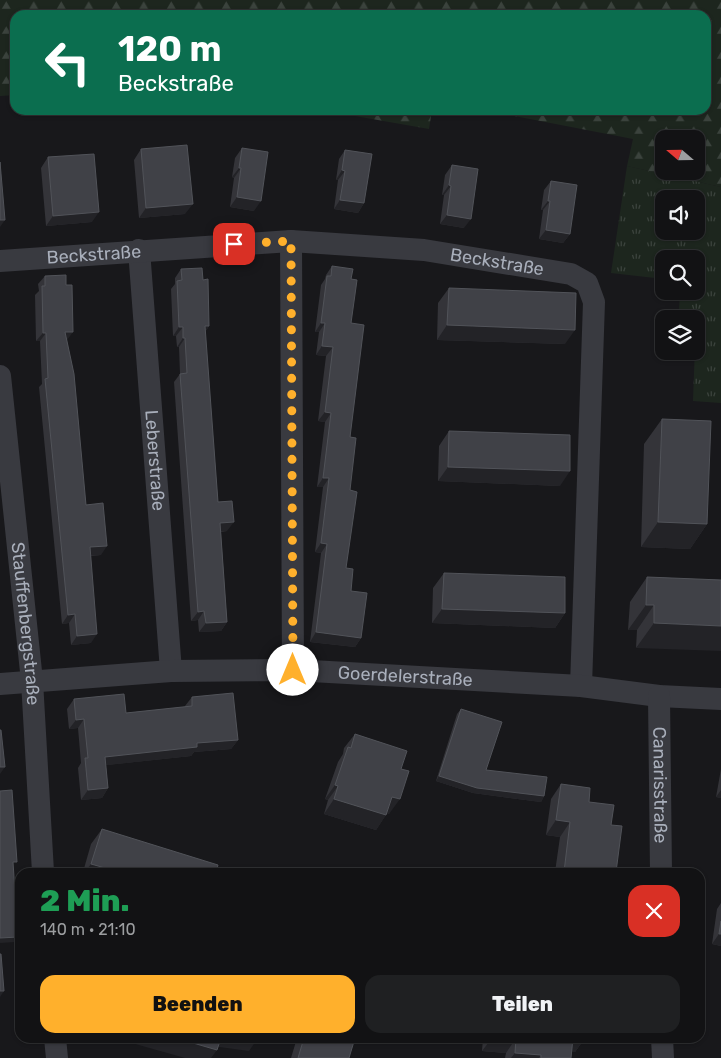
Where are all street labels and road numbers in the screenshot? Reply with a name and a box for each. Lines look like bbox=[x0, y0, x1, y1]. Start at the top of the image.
street label: Beckstraße bbox=[46, 240, 142, 269]
street label: Beckstraße bbox=[449, 243, 546, 280]
street label: Leberstraße bbox=[140, 409, 170, 512]
street label: Stauffenbergstraße bbox=[6, 541, 44, 706]
street label: Goerdelerstraße bbox=[337, 662, 473, 691]
street label: Canarisstraße bbox=[648, 726, 672, 843]

